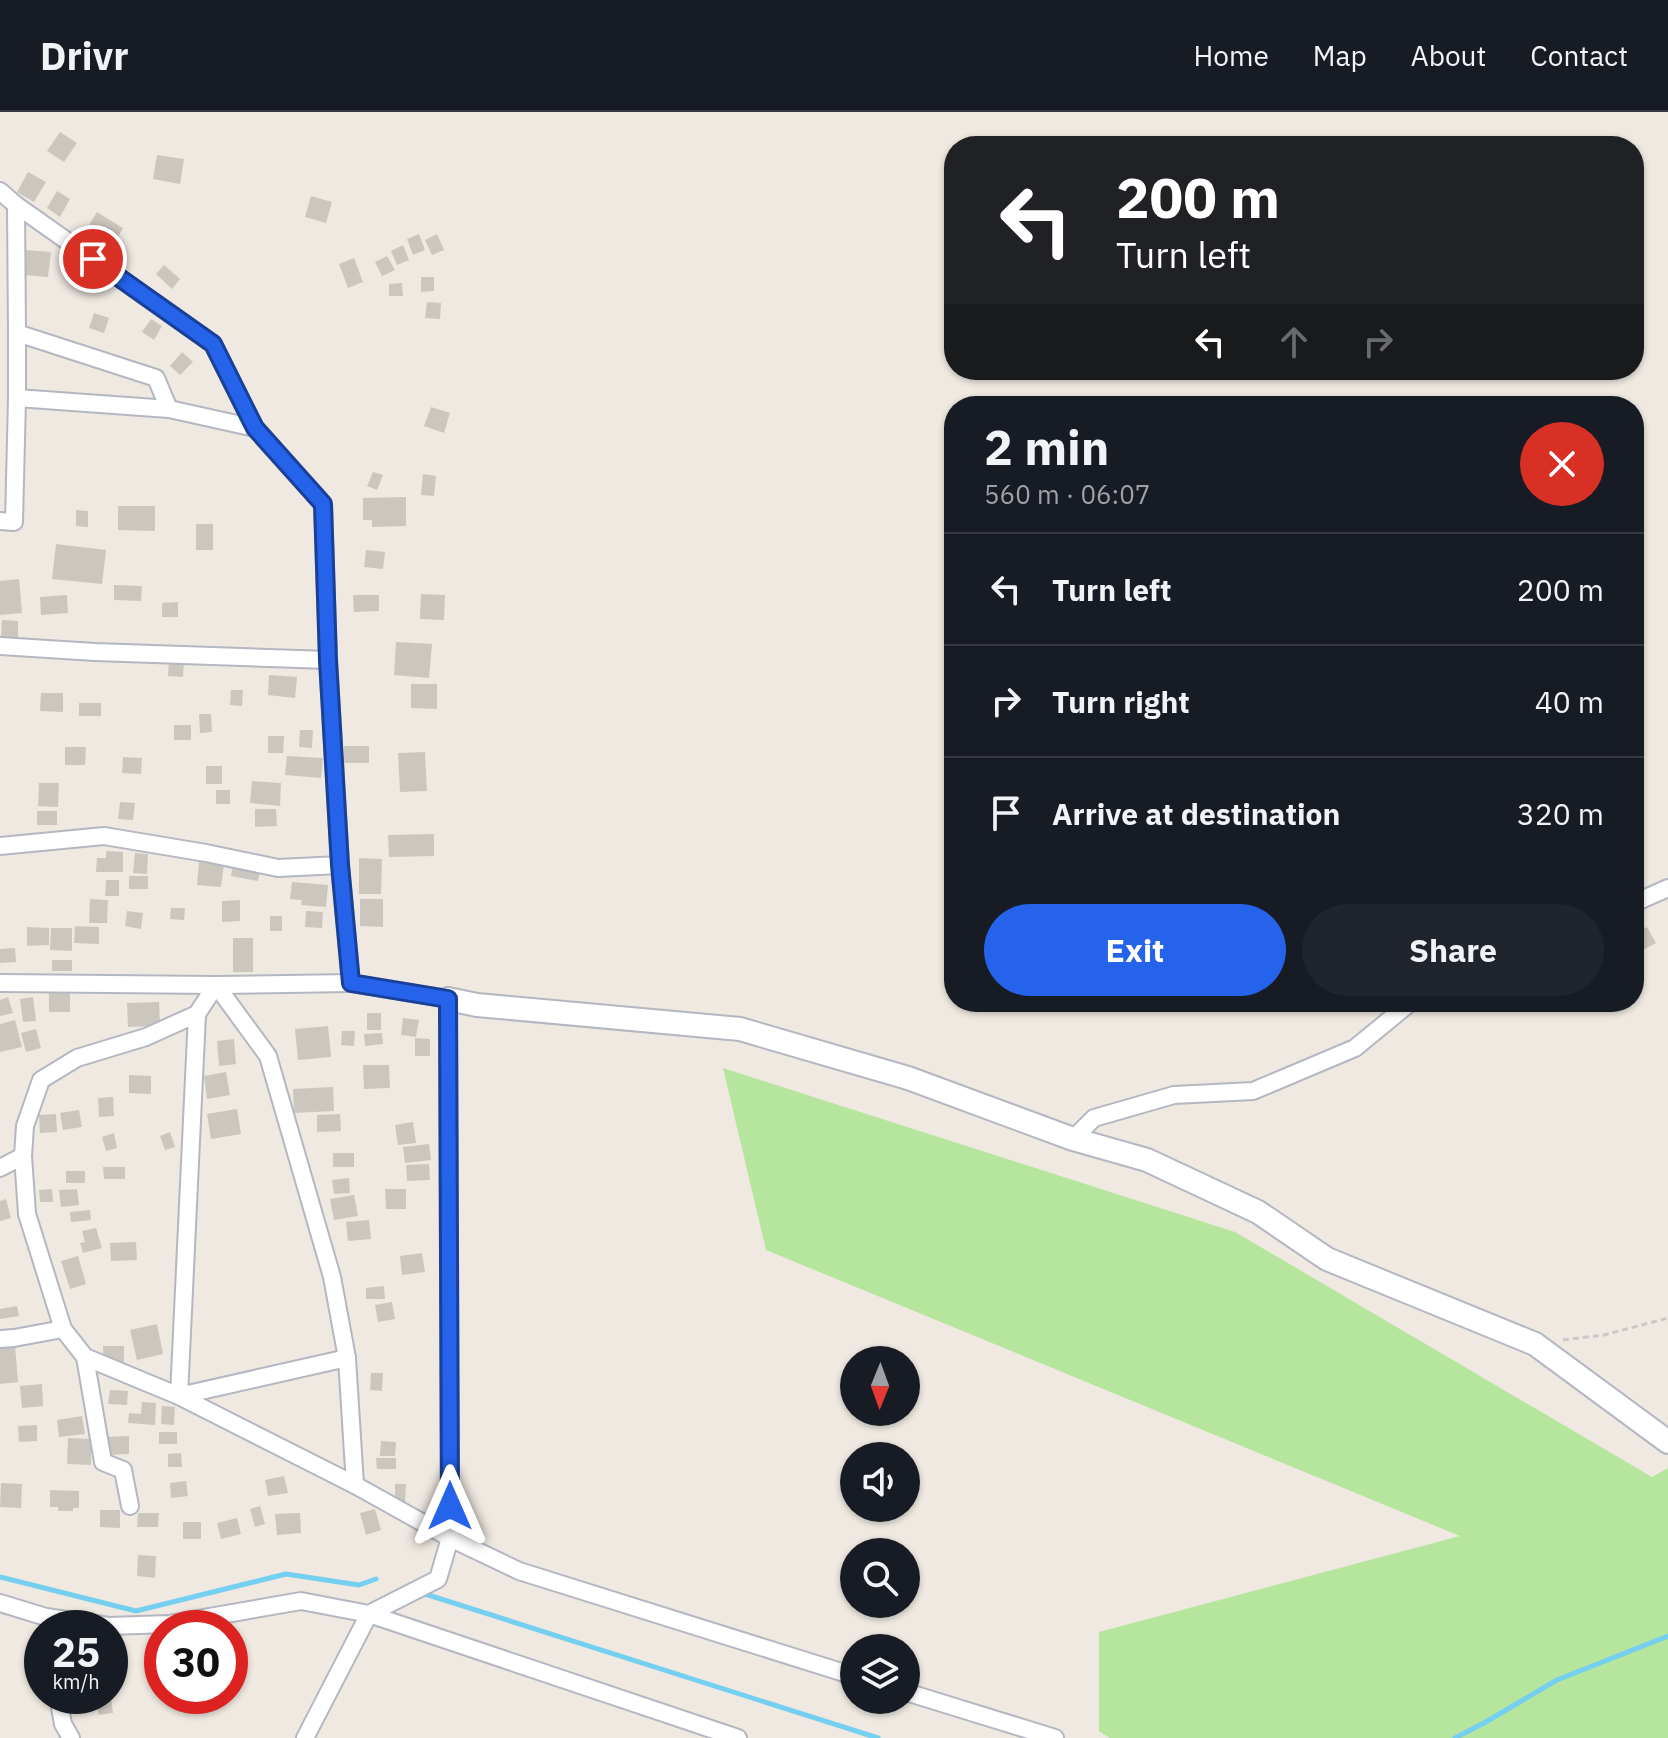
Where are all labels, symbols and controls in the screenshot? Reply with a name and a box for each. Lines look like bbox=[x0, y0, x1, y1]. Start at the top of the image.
text: Drivr bbox=[40, 31, 129, 80]
text: Home bbox=[1193, 37, 1269, 74]
text: Map bbox=[1313, 37, 1367, 74]
text: About bbox=[1411, 37, 1486, 74]
text: Contact bbox=[1530, 37, 1628, 74]
text: 200 m bbox=[1116, 161, 1280, 233]
icon: left bbox=[984, 168, 1088, 272]
pin bbox=[59, 225, 127, 293]
text: Turn left bbox=[1116, 231, 1251, 278]
icon: arrive bbox=[71, 237, 115, 281]
icon: left bbox=[1188, 320, 1232, 364]
icon: ahead bbox=[1272, 320, 1316, 364]
icon: right bbox=[1356, 320, 1400, 364]
text: 2 min bbox=[984, 416, 1109, 478]
button: close bbox=[1520, 422, 1604, 506]
text: 560 m · 06:07 bbox=[984, 477, 1150, 511]
icon: left bbox=[984, 567, 1028, 611]
text: Turn left bbox=[1052, 570, 1171, 609]
text: 200 m bbox=[1517, 570, 1604, 609]
icon: right bbox=[984, 679, 1028, 723]
text: Turn right bbox=[1052, 682, 1190, 721]
text: 40 m bbox=[1535, 682, 1604, 721]
icon: arrive bbox=[984, 791, 1028, 835]
text: Arrive at destination bbox=[1052, 794, 1340, 833]
text: 320 m bbox=[1517, 794, 1604, 833]
button: Exit bbox=[984, 904, 1286, 996]
button: Share bbox=[1302, 904, 1604, 996]
north arrow bbox=[840, 1346, 920, 1426]
map controls bbox=[840, 1346, 920, 1714]
button: sound bbox=[840, 1442, 920, 1522]
position arrow bbox=[408, 1464, 492, 1548]
button: search bbox=[840, 1538, 920, 1618]
speed limit sign: 30 bbox=[144, 1610, 248, 1714]
text: 25 bbox=[52, 1626, 100, 1678]
button: layers bbox=[840, 1634, 920, 1714]
text: km/h bbox=[52, 1668, 100, 1695]

